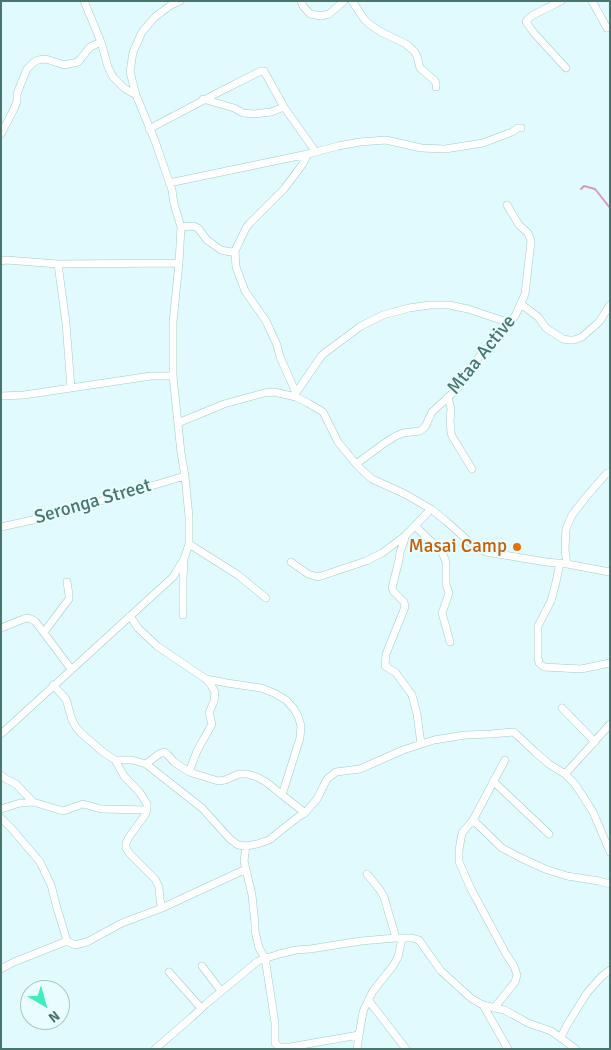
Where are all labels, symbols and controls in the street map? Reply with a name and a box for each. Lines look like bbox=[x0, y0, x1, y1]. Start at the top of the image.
street label: Mtaa Active bbox=[443, 311, 521, 399]
street label: Seronga Street bbox=[32, 474, 154, 530]
place label: Masai Camp bbox=[409, 536, 507, 558]
marker: Masai Camp bbox=[511, 541, 523, 553]
north arrow bbox=[20, 980, 70, 1030]
text: N bbox=[45, 1007, 63, 1026]

